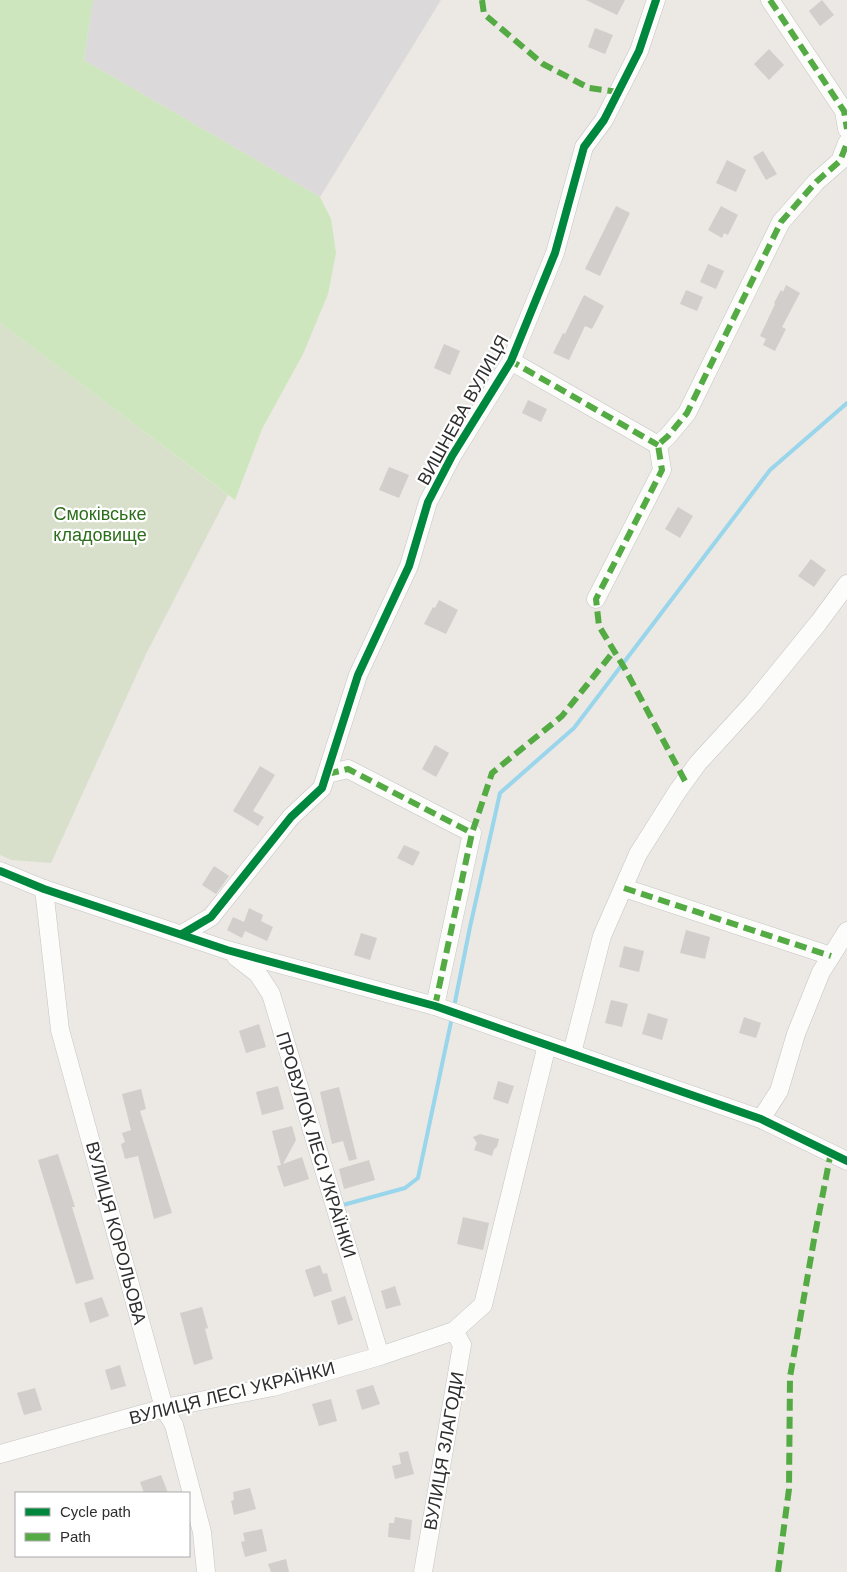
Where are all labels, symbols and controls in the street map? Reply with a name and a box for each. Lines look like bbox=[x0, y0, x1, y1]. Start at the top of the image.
street label: ВИШНЕВА ВУЛИЦЯ bbox=[413, 332, 513, 488]
park label: Смоківське кладовище bbox=[53, 504, 147, 545]
street label: ПРОВУЛОК ЛЕСІ УКРАЇНКИ bbox=[272, 1030, 360, 1260]
street label: ВУЛИЦЯ КОРОЛЬОВА bbox=[82, 1139, 150, 1327]
street label: ВУЛИЦЯ ЛЕСІ УКРАЇНКИ bbox=[127, 1358, 337, 1428]
street label: ВУЛИЦЯ ЗЛАГОДИ bbox=[420, 1370, 468, 1532]
legend bbox=[15, 1492, 190, 1557]
text: Cycle path bbox=[60, 1503, 131, 1520]
text: Path bbox=[60, 1528, 91, 1545]

